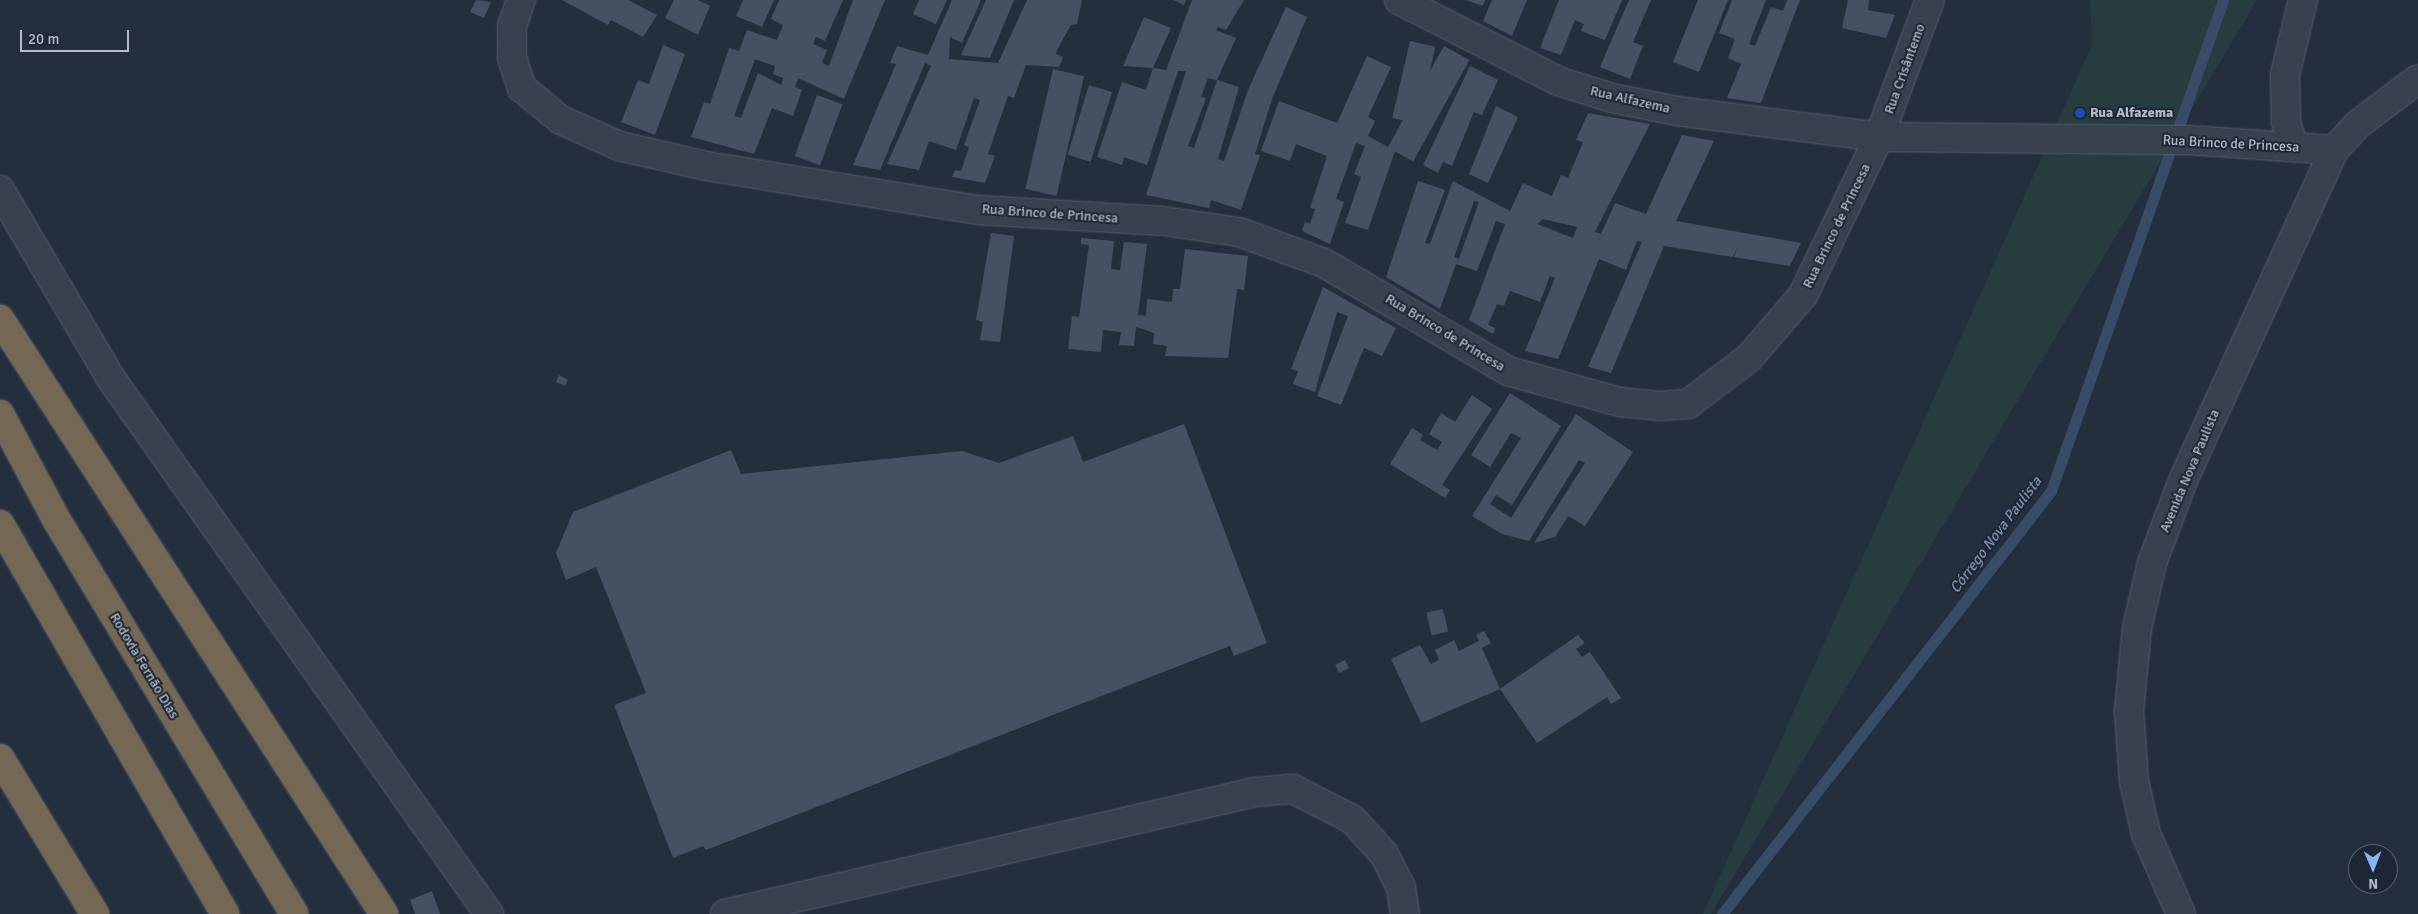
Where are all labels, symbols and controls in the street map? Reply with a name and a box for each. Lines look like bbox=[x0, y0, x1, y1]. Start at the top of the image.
scale bar bbox=[22, 20, 131, 52]
street label: Rua Crisântemo bbox=[1881, 22, 1929, 116]
text: 20 m bbox=[28, 30, 59, 48]
street label: Rua Alfazema bbox=[1588, 83, 1672, 117]
place label: Rua Alfazema bbox=[2090, 105, 2173, 121]
marker: Rua Alfazema bbox=[2074, 107, 2086, 119]
street label: Rua Brinco de Princesa bbox=[2162, 132, 2300, 156]
street label: Rua Brinco de Princesa bbox=[1799, 161, 1875, 291]
street label: Rua Brinco de Princesa bbox=[981, 201, 1119, 227]
street label: Rua Brinco de Princesa bbox=[1382, 291, 1508, 375]
street label: Avenida Nova Paulista bbox=[2156, 407, 2224, 535]
water label: Córrego Nova Paulista bbox=[1946, 473, 2046, 597]
street label: Rodovia Fernão Dias bbox=[106, 610, 182, 722]
north arrow bbox=[2348, 844, 2398, 894]
text: N bbox=[2368, 875, 2378, 892]

